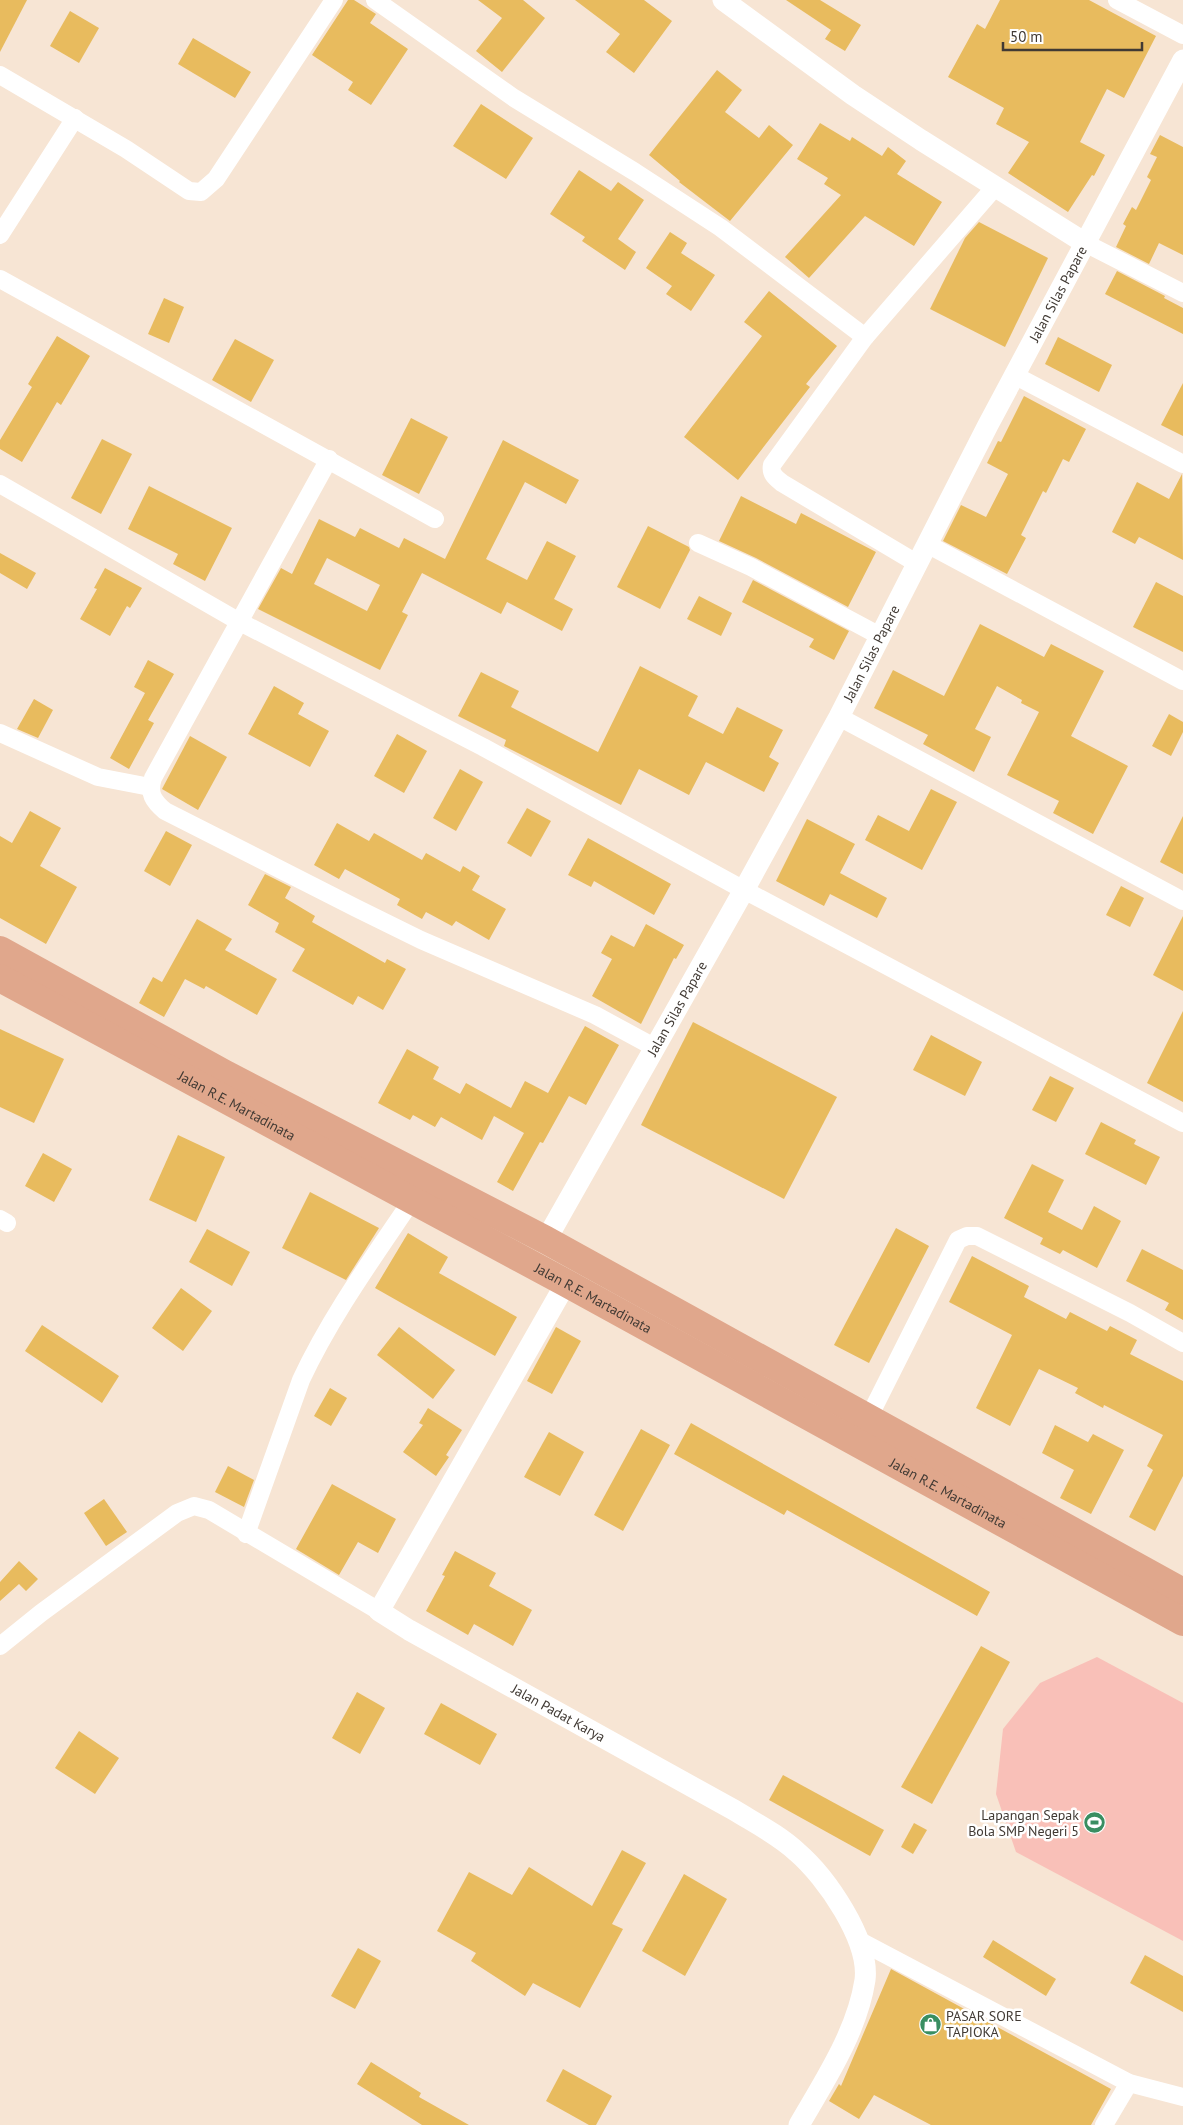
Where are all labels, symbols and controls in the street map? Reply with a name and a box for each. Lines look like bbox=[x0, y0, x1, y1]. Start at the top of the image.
scale bar bbox=[1003, 20, 1142, 52]
text: 50 m bbox=[1010, 27, 1043, 46]
street label: Jalan Silas Papare bbox=[1025, 243, 1091, 346]
street label: Jalan Silas Papare bbox=[839, 602, 904, 706]
street label: Jalan Silas Papare bbox=[643, 958, 711, 1060]
street label: Jalan R.E. Martadinata bbox=[174, 1066, 299, 1145]
street label: Jalan R.E. Martadinata bbox=[531, 1258, 655, 1337]
street label: Jalan R.E. Martadinata bbox=[886, 1453, 1010, 1532]
street label: Jalan Padat Karya bbox=[508, 1679, 608, 1746]
place label: Lapangan Sepak Bola SMP Negeri 5 bbox=[968, 1806, 1079, 1840]
sports icon: Lapangan Sepak Bola SMP Negeri 5 bbox=[1083, 1811, 1107, 1835]
place label: PASAR SORE TAPIOKA bbox=[946, 2007, 1022, 2041]
shop icon: PASAR SORE TAPIOKA bbox=[918, 2012, 942, 2036]

